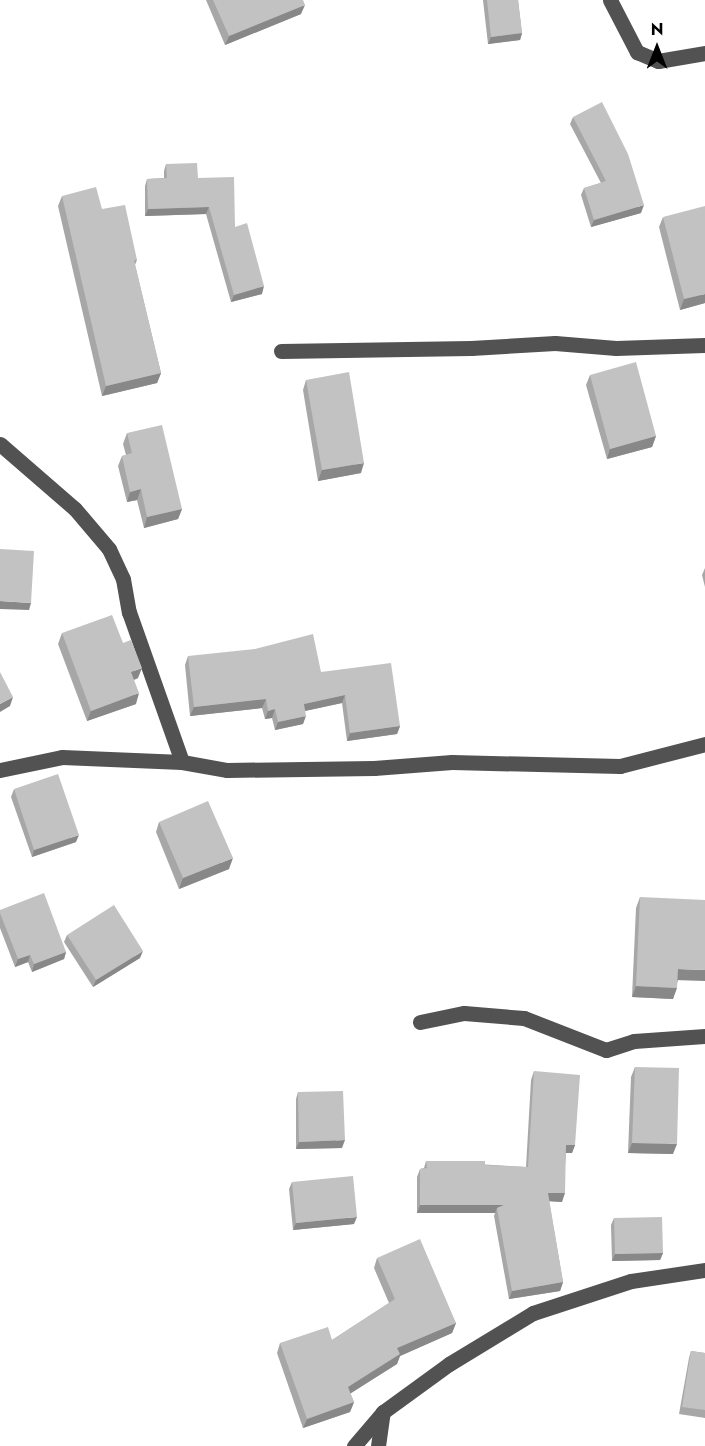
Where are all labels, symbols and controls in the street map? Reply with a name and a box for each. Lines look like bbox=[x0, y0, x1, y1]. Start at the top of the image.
north arrow bbox=[627, 18, 687, 78]
text: N bbox=[651, 18, 663, 41]

